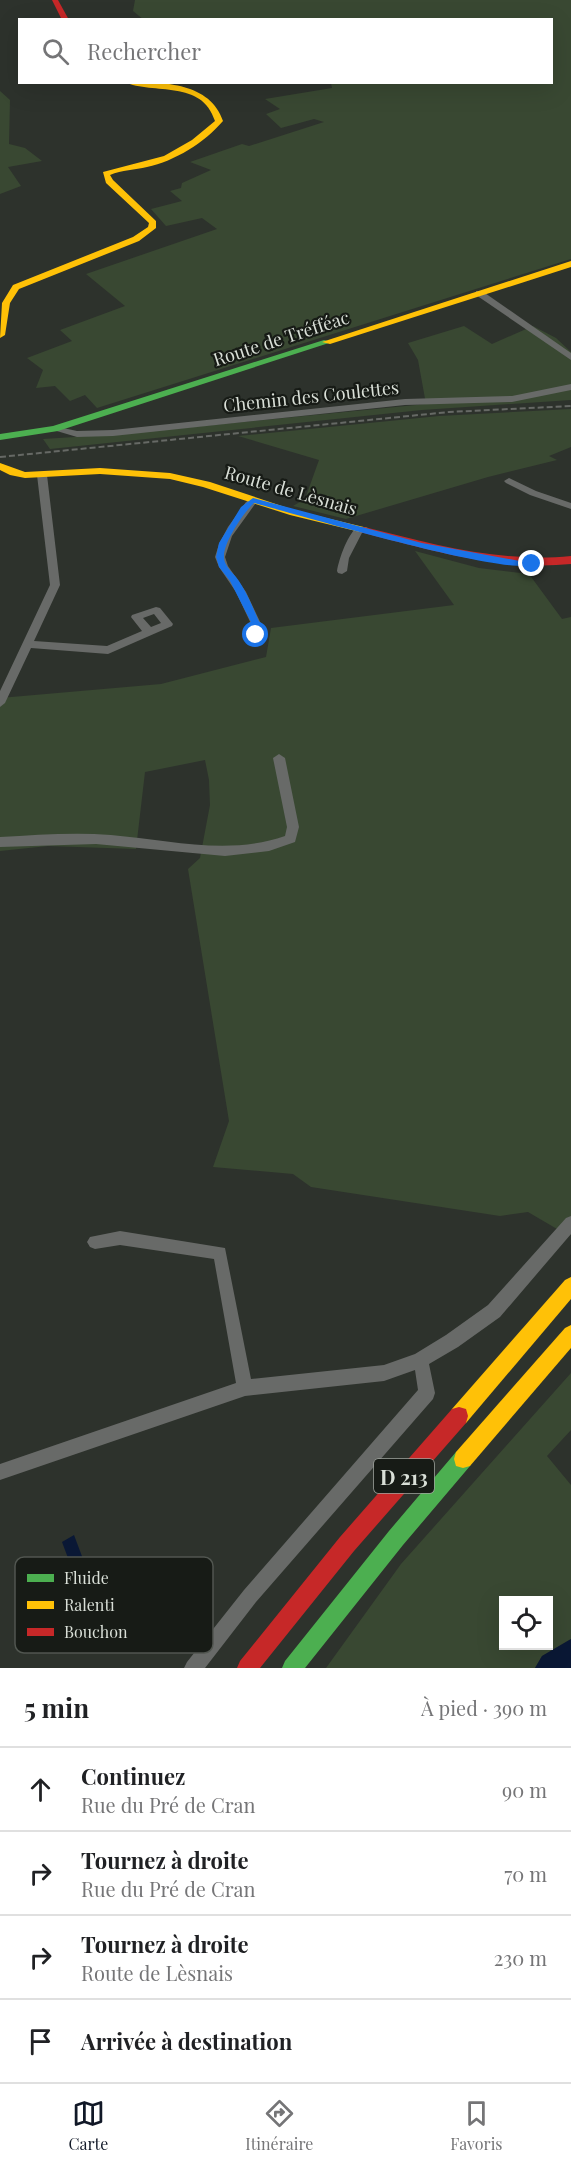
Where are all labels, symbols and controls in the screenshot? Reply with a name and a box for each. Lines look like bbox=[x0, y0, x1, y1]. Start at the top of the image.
search box bbox=[18, 18, 553, 84]
icon: search bbox=[39, 35, 72, 68]
text: Rechercher bbox=[87, 36, 201, 66]
street label: Route de Tréfféac bbox=[210, 305, 352, 371]
street label: Chemin des Coulettes bbox=[222, 375, 400, 417]
street label: Route de Lèsnais bbox=[222, 460, 360, 520]
route end bbox=[518, 550, 544, 576]
route start bbox=[242, 621, 268, 647]
road number: D 213 bbox=[374, 1459, 434, 1493]
legend bbox=[15, 1557, 213, 1653]
text: Fluide bbox=[64, 1567, 109, 1588]
text: Ralenti bbox=[64, 1594, 115, 1615]
map controls bbox=[499, 1596, 553, 1650]
button: locate bbox=[499, 1596, 553, 1650]
text: Bouchon bbox=[64, 1621, 128, 1642]
text: 5 min bbox=[24, 1690, 89, 1725]
text: À pied · 390 m bbox=[421, 1694, 547, 1721]
text: Continuez bbox=[81, 1761, 185, 1791]
icon: ahead bbox=[24, 1773, 57, 1806]
text: 90 m bbox=[502, 1776, 547, 1803]
text: Rue du Pré de Cran bbox=[81, 1791, 255, 1818]
text: Tournez à droite bbox=[81, 1845, 249, 1875]
icon: right bbox=[24, 1857, 57, 1890]
text: 70 m bbox=[504, 1860, 547, 1887]
text: Rue du Pré de Cran bbox=[81, 1875, 255, 1902]
text: Tournez à droite bbox=[81, 1929, 249, 1959]
icon: right bbox=[24, 1941, 57, 1974]
text: 230 m bbox=[494, 1944, 547, 1971]
text: Route de Lèsnais bbox=[81, 1959, 233, 1986]
icon: arrive bbox=[24, 2025, 57, 2058]
text: Arrivée à destination bbox=[81, 2026, 292, 2056]
tab: Carte bbox=[68, 2097, 108, 2154]
tab: Itinéraire bbox=[245, 2097, 313, 2154]
tab: Favoris bbox=[450, 2097, 502, 2154]

